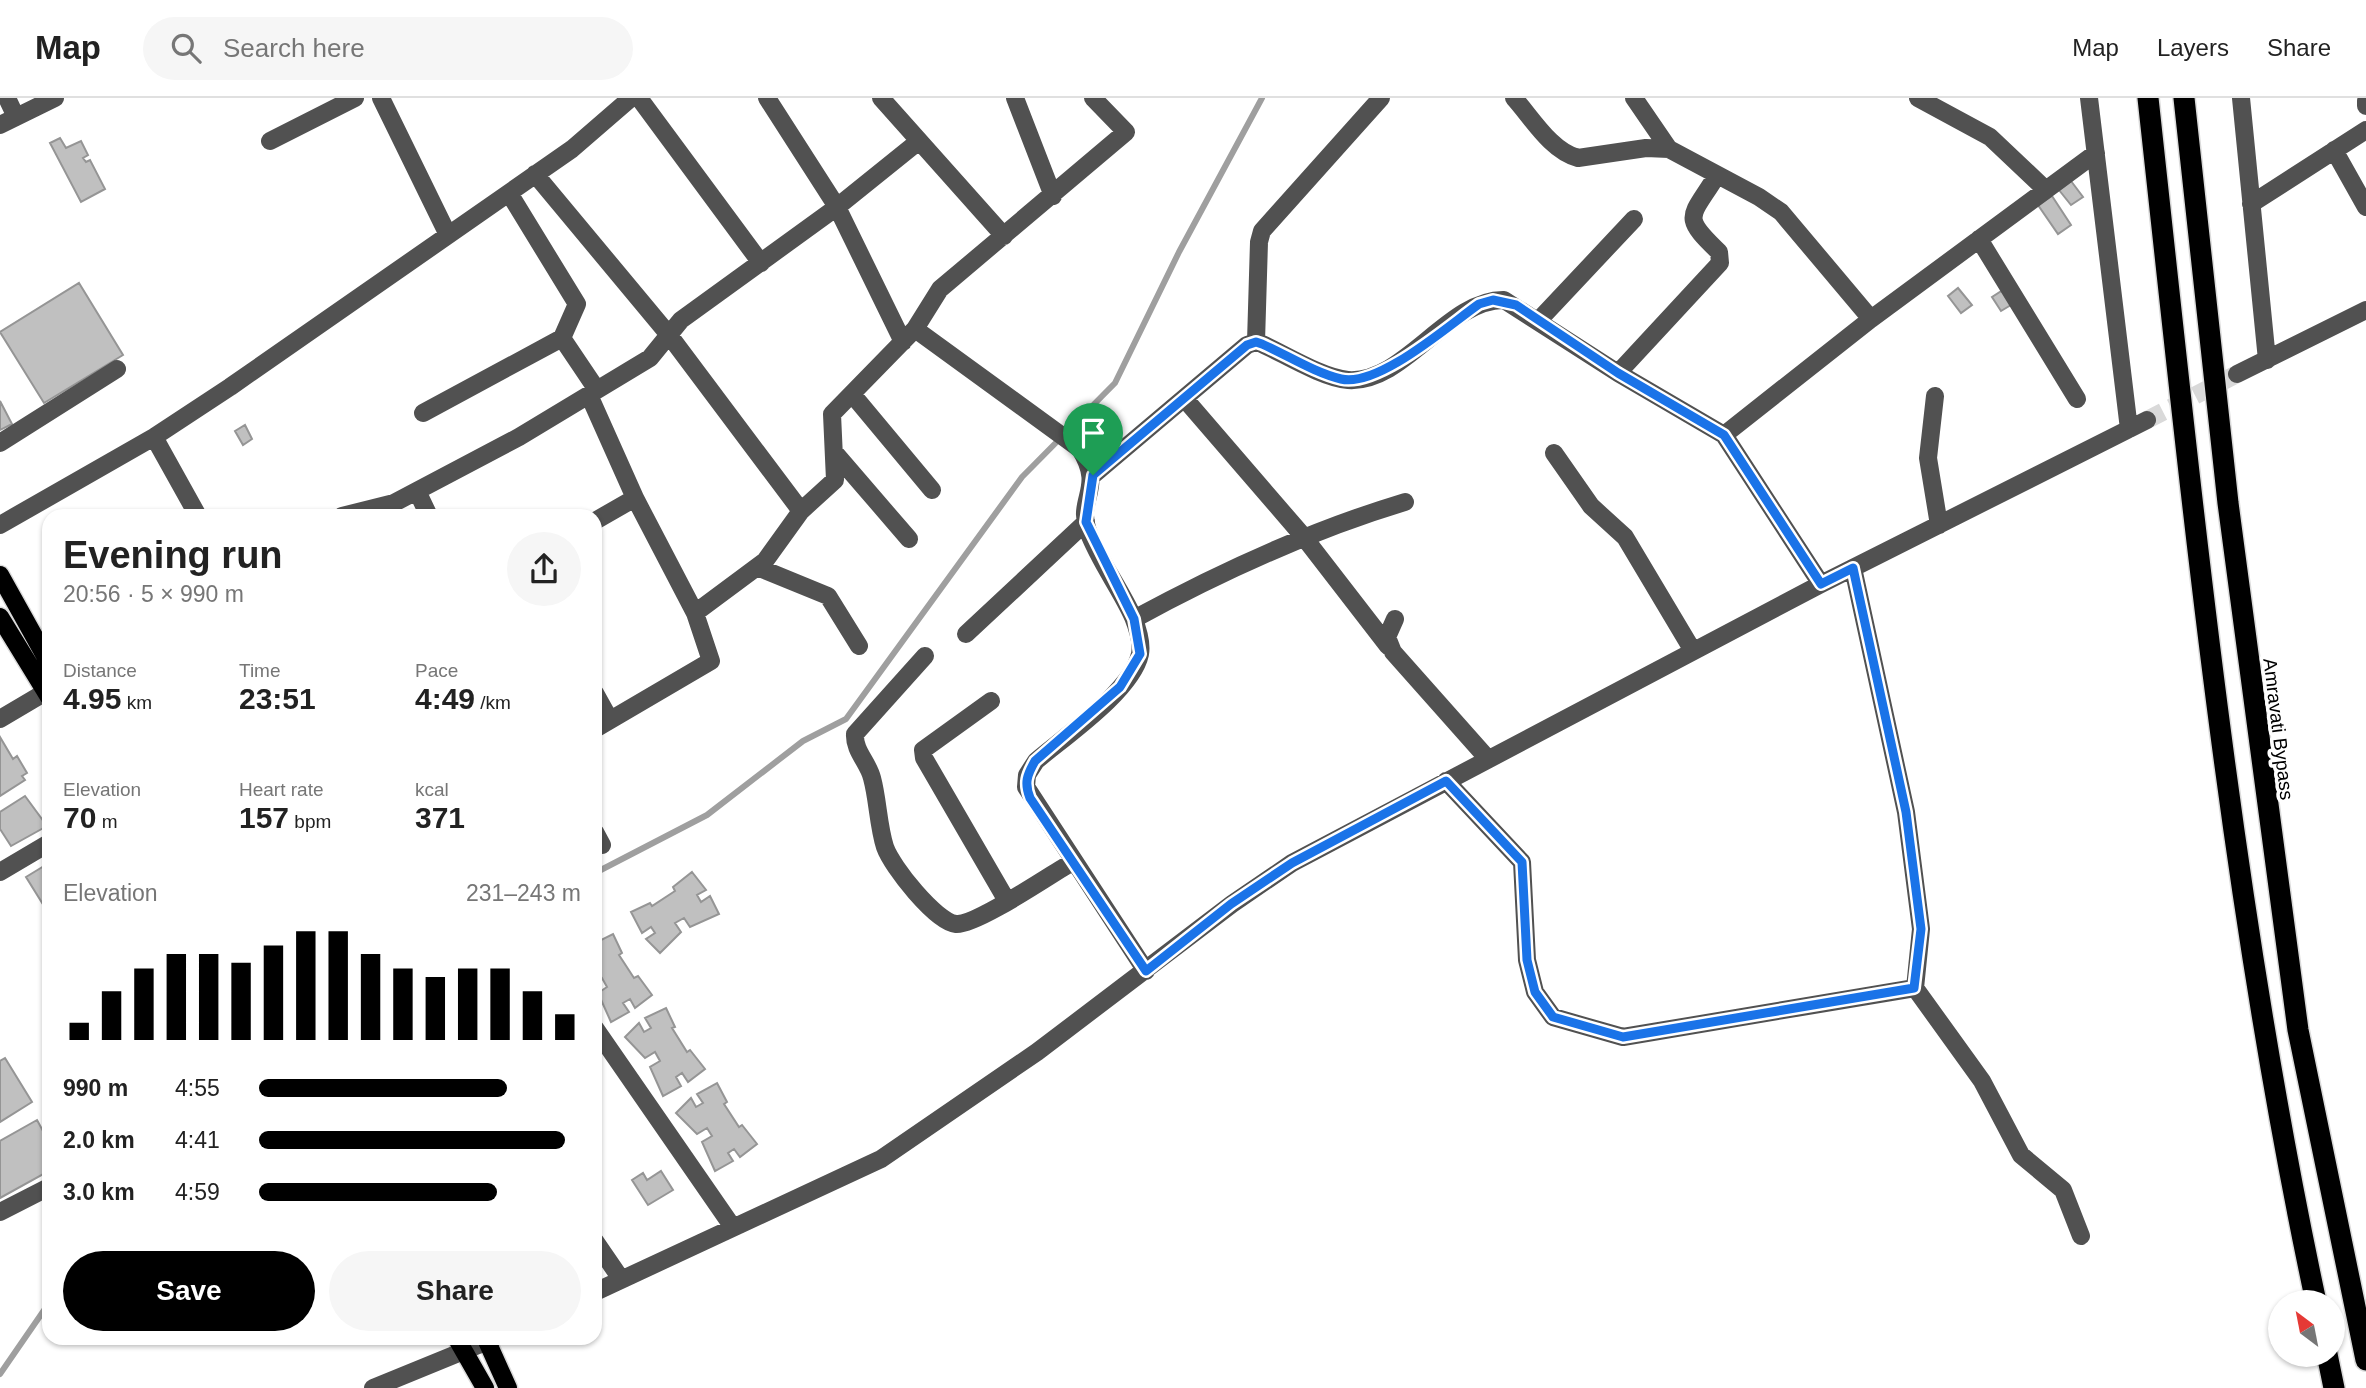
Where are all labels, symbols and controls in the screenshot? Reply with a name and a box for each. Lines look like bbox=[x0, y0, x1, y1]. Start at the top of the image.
search box bbox=[143, 17, 633, 80]
text: Map bbox=[35, 29, 101, 66]
icon: search bbox=[167, 29, 205, 67]
text: Search here bbox=[223, 33, 365, 63]
text: Map bbox=[2072, 34, 2119, 61]
text: Layers bbox=[2157, 34, 2229, 61]
text: Share bbox=[2267, 34, 2331, 61]
pin bbox=[1063, 403, 1123, 475]
icon: arrive bbox=[1074, 414, 1112, 452]
button: share bbox=[507, 532, 581, 606]
text: Evening run bbox=[63, 534, 283, 576]
text: 20:56 · 5 × 990 m bbox=[63, 581, 244, 607]
street label: Amravati Bypass bbox=[2259, 657, 2298, 801]
text: Distance bbox=[63, 660, 137, 681]
text: Time bbox=[239, 660, 281, 681]
text: Pace bbox=[415, 660, 458, 681]
text: 4.95 bbox=[63, 682, 121, 715]
text: 23:51 bbox=[239, 682, 316, 715]
text: 4:49 bbox=[415, 682, 475, 715]
text: km bbox=[121, 692, 152, 713]
text: /km bbox=[475, 692, 511, 713]
text: Elevation bbox=[63, 779, 141, 800]
text: Heart rate bbox=[239, 779, 323, 800]
text: kcal bbox=[415, 779, 449, 800]
text: 70 bbox=[63, 801, 96, 834]
text: 157 bbox=[239, 801, 289, 834]
text: 371 bbox=[415, 801, 465, 834]
text: m bbox=[96, 811, 117, 832]
text: bpm bbox=[289, 811, 331, 832]
text: Elevation bbox=[63, 880, 158, 906]
text: 231–243 m bbox=[466, 880, 581, 906]
text: 990 m bbox=[63, 1075, 128, 1101]
text: 4:55 bbox=[175, 1075, 220, 1101]
text: 2.0 km bbox=[63, 1127, 135, 1153]
text: 4:41 bbox=[175, 1127, 220, 1153]
text: 3.0 km bbox=[63, 1179, 135, 1205]
text: 4:59 bbox=[175, 1179, 220, 1205]
button: Save bbox=[63, 1251, 315, 1331]
button: Share bbox=[329, 1251, 581, 1331]
north arrow bbox=[2268, 1290, 2345, 1367]
map controls bbox=[2268, 1290, 2345, 1367]

